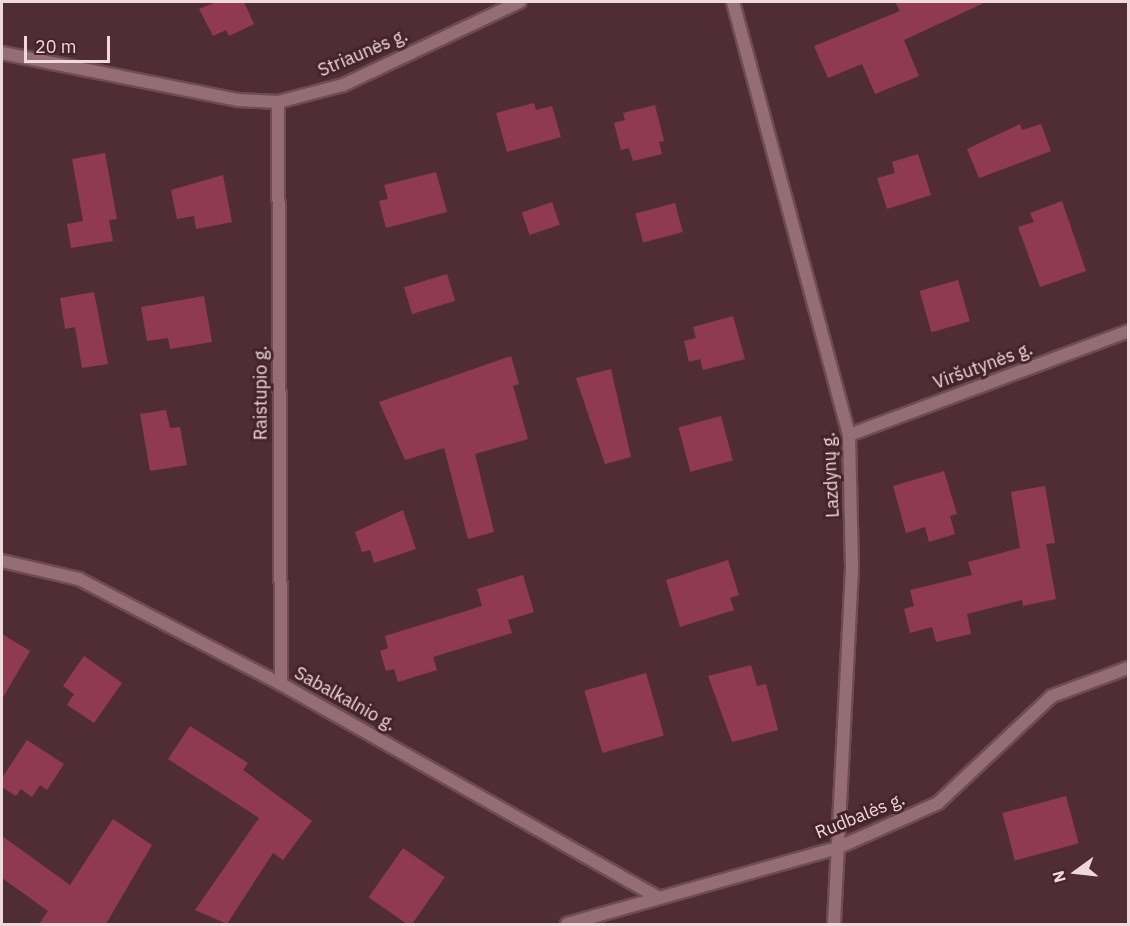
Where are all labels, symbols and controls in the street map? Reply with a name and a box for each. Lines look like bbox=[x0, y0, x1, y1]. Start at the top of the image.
scale bar bbox=[27, 24, 112, 62]
street label: Striaunės g. bbox=[315, 24, 411, 82]
text: 20 m bbox=[35, 35, 77, 58]
street label: Viršutynės g. bbox=[930, 338, 1036, 394]
street label: Raistupio g. bbox=[250, 346, 272, 440]
street label: Lazdynų g. bbox=[818, 432, 844, 518]
street label: Sabalkalnio g. bbox=[291, 662, 399, 736]
street label: Rudbalės g. bbox=[812, 788, 908, 844]
north arrow bbox=[1046, 842, 1106, 902]
text: N bbox=[1047, 868, 1070, 885]

